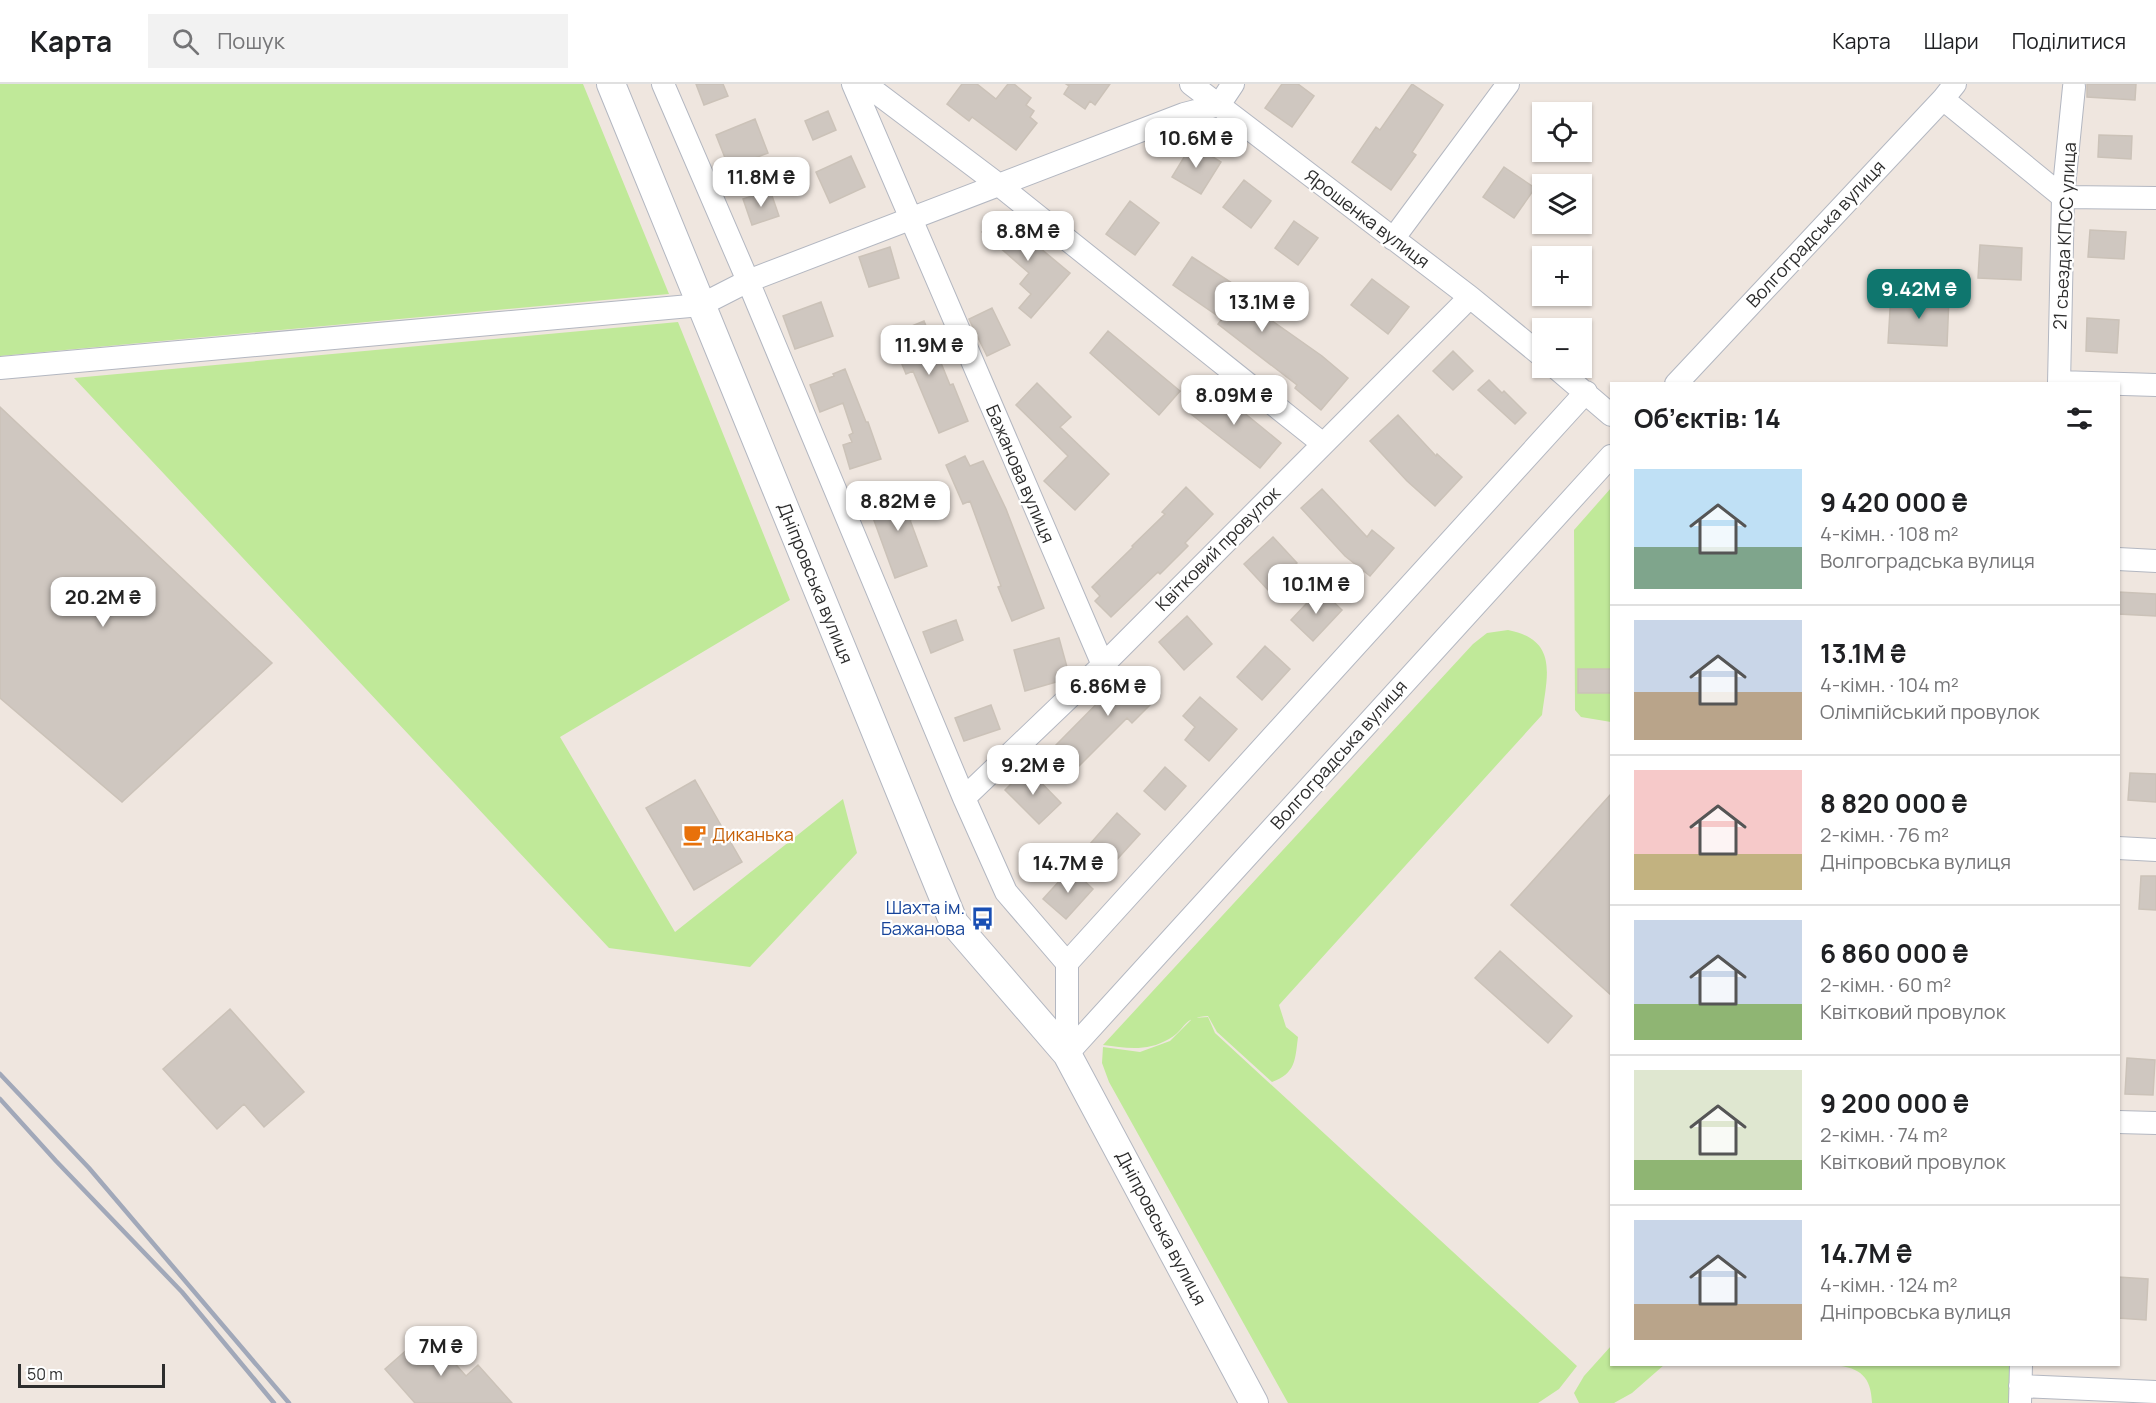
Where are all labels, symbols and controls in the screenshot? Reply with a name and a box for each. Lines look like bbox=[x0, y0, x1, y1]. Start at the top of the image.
search box bbox=[148, 14, 568, 68]
text: Карта bbox=[30, 22, 112, 60]
icon: search bbox=[169, 25, 202, 58]
text: Пошук bbox=[217, 26, 285, 56]
text: Карта bbox=[1832, 27, 1891, 55]
text: Шари bbox=[1924, 27, 1979, 55]
text: Поділитися bbox=[2012, 27, 2126, 55]
map controls bbox=[1532, 102, 1592, 378]
button: locate bbox=[1532, 102, 1592, 162]
pin: 10.6M ₴ bbox=[1141, 118, 1251, 169]
text: 10.6M ₴ bbox=[1159, 124, 1233, 151]
street label: 21 съезда КПСС улица bbox=[2047, 142, 2081, 330]
street label: Волгоградська вулиця bbox=[1741, 154, 1890, 312]
pin: 11.8M ₴ bbox=[706, 157, 816, 208]
text: 11.8M ₴ bbox=[727, 163, 795, 190]
street label: Ярошенка вулиця bbox=[1300, 163, 1435, 273]
button: layers bbox=[1532, 174, 1592, 234]
pin: 8.8M ₴ bbox=[979, 211, 1077, 262]
text: 8.8M ₴ bbox=[996, 217, 1060, 244]
button: + bbox=[1532, 246, 1592, 306]
pin: 9.42M ₴ bbox=[1864, 269, 1974, 320]
text: 9.42M ₴ bbox=[1881, 275, 1957, 302]
pin: 13.1M ₴ bbox=[1207, 282, 1317, 333]
text: 13.1M ₴ bbox=[1229, 288, 1295, 315]
button: − bbox=[1532, 318, 1592, 378]
pin: 11.9M ₴ bbox=[874, 325, 984, 376]
text: 11.9M ₴ bbox=[895, 331, 963, 358]
pin: 8.09M ₴ bbox=[1179, 375, 1289, 426]
text: 8.09M ₴ bbox=[1195, 381, 1273, 408]
text: Об’єктів: 14 bbox=[1634, 400, 1781, 436]
street label: Бажанова вулиця bbox=[981, 401, 1061, 546]
icon: filters bbox=[2063, 402, 2096, 435]
street label: Квітковий провулок bbox=[1150, 480, 1286, 616]
pin: 8.82M ₴ bbox=[843, 481, 953, 532]
text: 9 420 000 ₴ bbox=[1820, 484, 1968, 520]
text: 8.82M ₴ bbox=[860, 487, 936, 514]
icon: home bbox=[1682, 493, 1754, 565]
street label: Дніпровська вулиця bbox=[773, 498, 859, 667]
text: 4-кімн. · 108 m² bbox=[1820, 520, 1959, 547]
text: Волгоградська вулиця bbox=[1820, 547, 2035, 574]
pin: 10.1M ₴ bbox=[1261, 564, 1371, 615]
text: 10.1M ₴ bbox=[1282, 570, 1350, 597]
pin: 20.2M ₴ bbox=[48, 577, 158, 628]
text: 20.2M ₴ bbox=[65, 583, 141, 610]
text: 13.1M ₴ bbox=[1820, 635, 1906, 671]
icon: home bbox=[1682, 644, 1754, 716]
pin: 6.86M ₴ bbox=[1053, 666, 1163, 717]
text: 4-кімн. · 104 m² bbox=[1820, 671, 1959, 698]
text: 6.86M ₴ bbox=[1070, 672, 1146, 699]
street label: Волгоградська вулиця bbox=[1265, 675, 1412, 834]
text: Олімпійський провулок bbox=[1820, 698, 2040, 725]
pin: 9.2M ₴ bbox=[984, 745, 1082, 796]
text: 9.2M ₴ bbox=[1001, 751, 1065, 778]
text: 8 820 000 ₴ bbox=[1820, 785, 1968, 821]
icon: home bbox=[1682, 794, 1754, 866]
text: 2-кімн. · 76 m² bbox=[1820, 821, 1949, 848]
cafe icon: Диканька bbox=[681, 822, 707, 848]
place label: Диканька bbox=[712, 822, 794, 846]
pin: 14.7M ₴ bbox=[1013, 843, 1123, 894]
text: Дніпровська вулиця bbox=[1820, 848, 2011, 875]
text: 14.7M ₴ bbox=[1033, 849, 1103, 876]
place label: Шахта ім. Бажанова bbox=[881, 895, 965, 940]
bus stop icon: Шахта ім. Бажанова bbox=[970, 905, 996, 931]
text: 6 860 000 ₴ bbox=[1820, 935, 1969, 971]
icon: home bbox=[1682, 944, 1754, 1016]
text: 2-кімн. · 60 m² bbox=[1820, 971, 1951, 998]
text: Квітковий провулок bbox=[1820, 998, 2006, 1025]
text: 9 200 000 ₴ bbox=[1820, 1085, 1969, 1121]
icon: home bbox=[1682, 1094, 1754, 1166]
text: 2-кімн. · 74 m² bbox=[1820, 1121, 1948, 1148]
street label: Дніпровська вулиця bbox=[1111, 1146, 1213, 1309]
text: Квітковий провулок bbox=[1820, 1148, 2006, 1175]
text: 14.7M ₴ bbox=[1820, 1235, 1912, 1271]
icon: home bbox=[1682, 1244, 1754, 1316]
text: 4-кімн. · 124 m² bbox=[1820, 1271, 1958, 1298]
text: Дніпровська вулиця bbox=[1820, 1298, 2011, 1325]
pin: 7M ₴ bbox=[405, 1326, 477, 1377]
text: 7M ₴ bbox=[419, 1332, 463, 1359]
scale bar bbox=[18, 1361, 165, 1388]
text: 50 m bbox=[27, 1363, 63, 1385]

